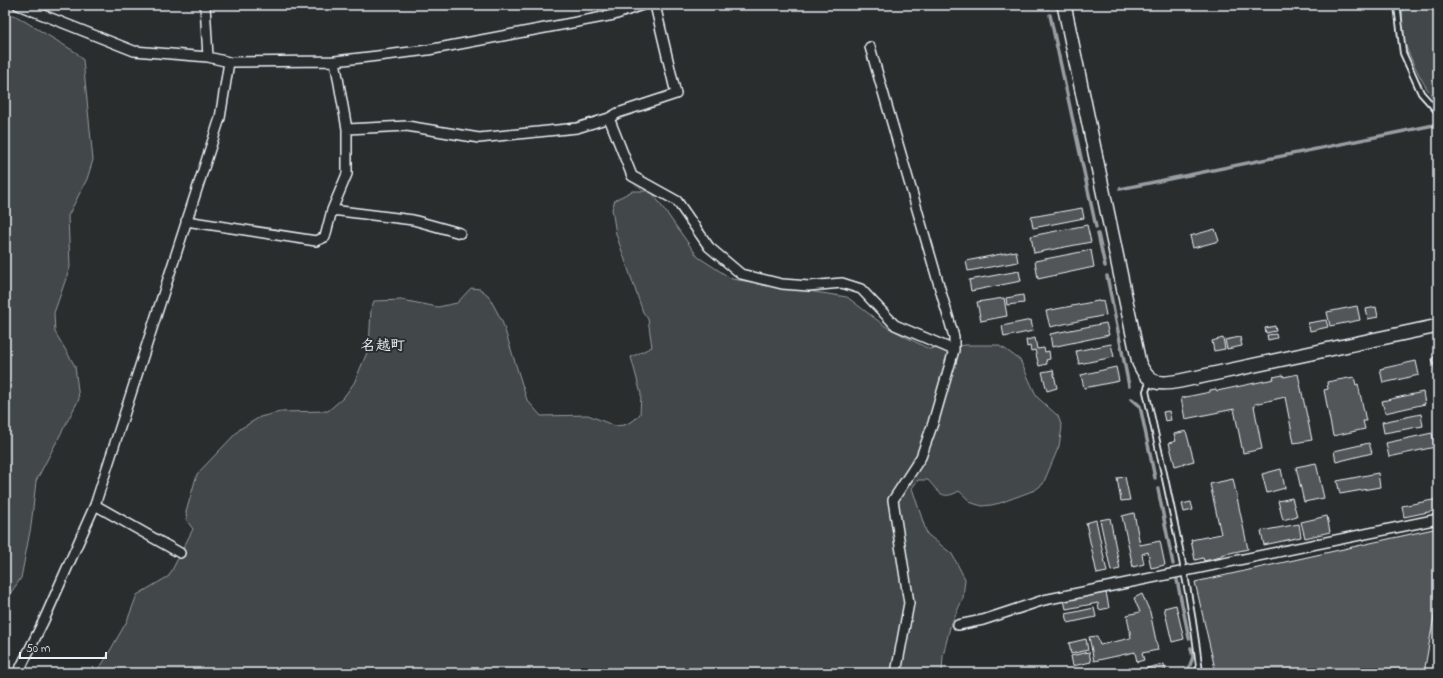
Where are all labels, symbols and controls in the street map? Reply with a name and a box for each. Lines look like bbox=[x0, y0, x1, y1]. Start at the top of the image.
district label: 名越町 bbox=[360, 335, 406, 357]
scale bar bbox=[20, 634, 106, 660]
text: 50 m bbox=[26, 640, 50, 658]

